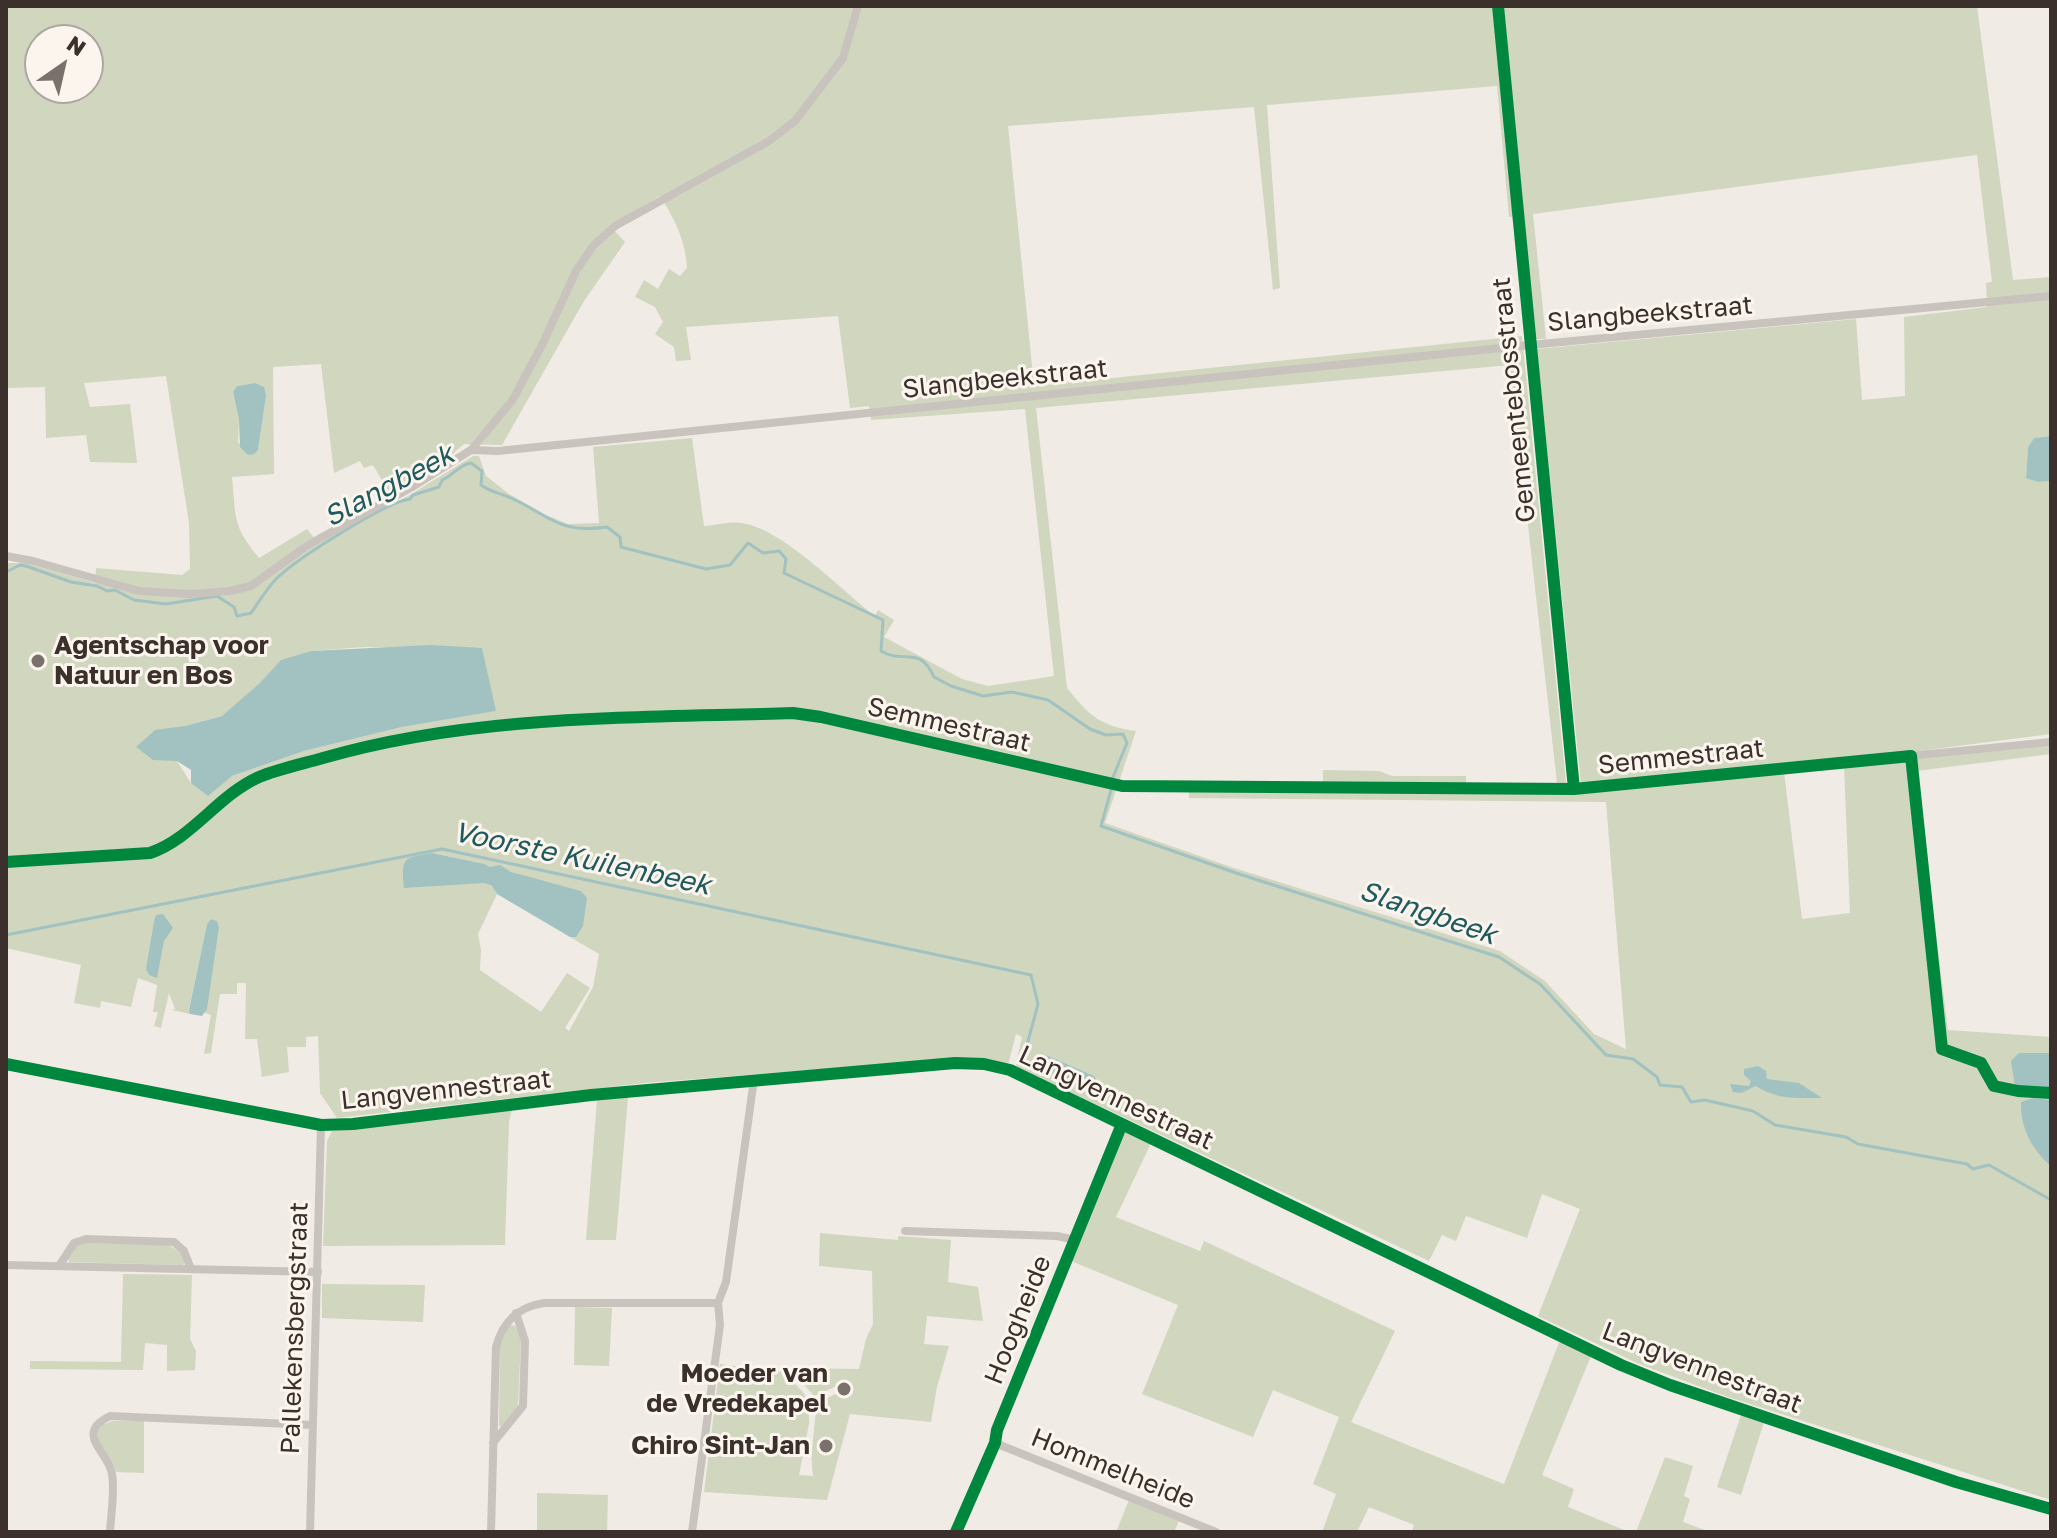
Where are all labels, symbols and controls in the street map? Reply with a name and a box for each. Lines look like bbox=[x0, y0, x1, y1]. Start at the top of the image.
north arrow bbox=[24, 24, 104, 104]
text: N bbox=[62, 29, 91, 61]
street label: Gemeentebosstraat bbox=[1486, 276, 1542, 524]
street label: Slangbeekstraat bbox=[1546, 289, 1754, 339]
street label: Slangbeekstraat bbox=[901, 353, 1109, 405]
water label: Slangbeek bbox=[318, 438, 460, 534]
place label: Agentschap voor Natuur en Bos bbox=[54, 630, 269, 692]
marker: Agentschap voor Natuur en Bos bbox=[29, 652, 47, 670]
street label: Semmestraat bbox=[864, 691, 1034, 759]
street label: Semmestraat bbox=[1597, 733, 1765, 781]
water label: Voorste Kuilenbeek bbox=[450, 815, 714, 903]
water label: Slangbeek bbox=[1355, 874, 1501, 952]
street label: Langvennestraat bbox=[1014, 1039, 1218, 1157]
street label: Langvennestraat bbox=[339, 1063, 553, 1117]
street label: Pallekensbergstraat bbox=[275, 1201, 315, 1455]
street label: Hoogheide bbox=[978, 1251, 1058, 1389]
street label: Langvennestraat bbox=[1598, 1316, 1806, 1420]
place label: Moeder van de Vredekapel bbox=[646, 1358, 828, 1420]
marker: Moeder van de Vredekapel bbox=[835, 1380, 853, 1398]
street label: Hommelheide bbox=[1027, 1422, 1199, 1516]
place label: Chiro Sint-Jan bbox=[631, 1430, 810, 1462]
marker: Chiro Sint-Jan bbox=[817, 1437, 835, 1455]

